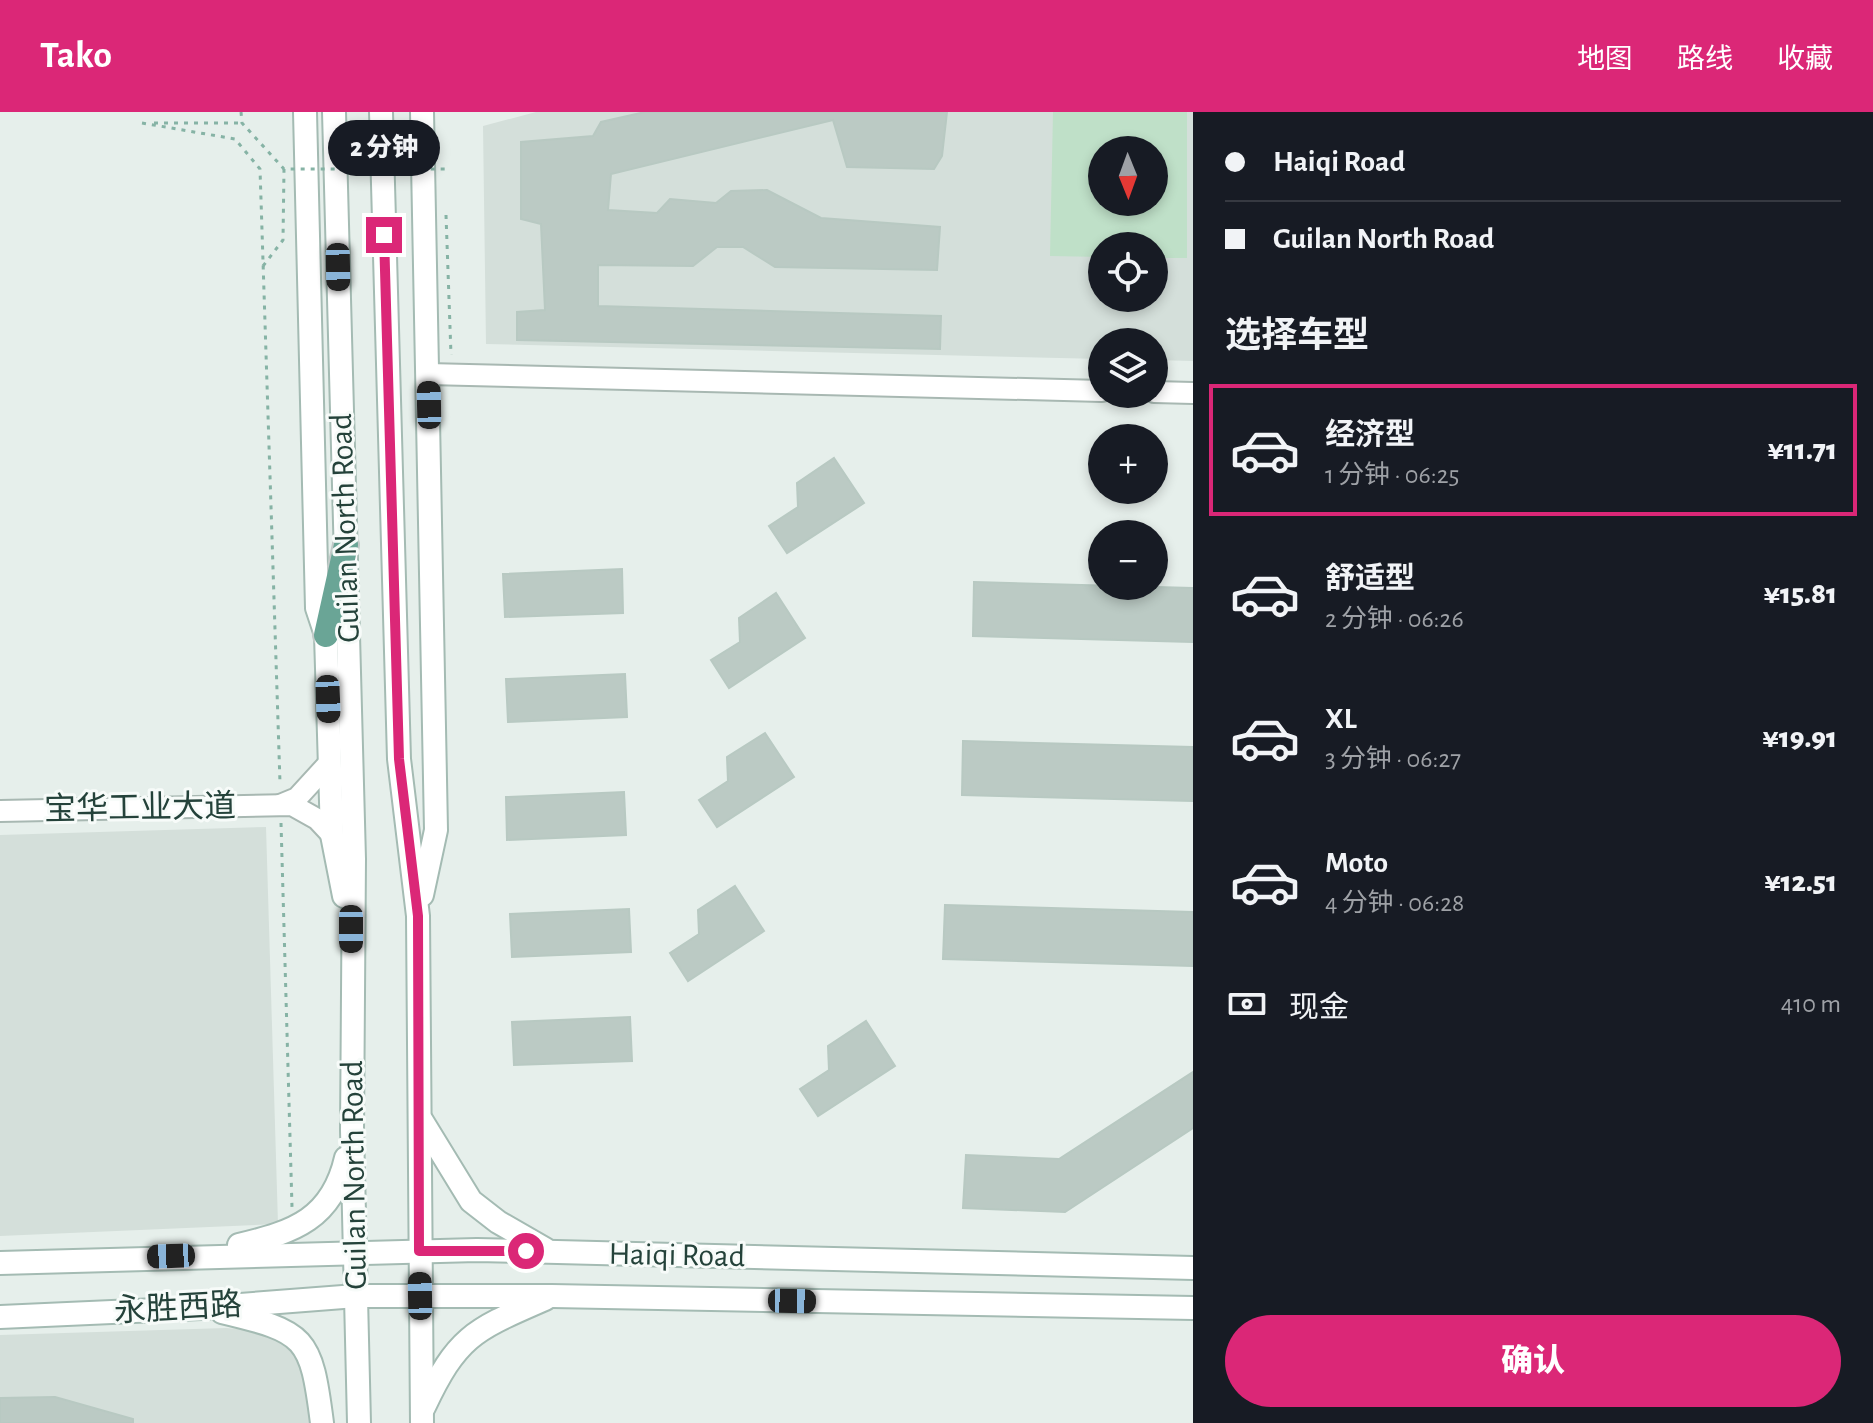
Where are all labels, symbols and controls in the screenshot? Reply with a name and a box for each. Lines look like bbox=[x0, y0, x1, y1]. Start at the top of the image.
text: Tako bbox=[40, 37, 112, 75]
text: 地图 bbox=[1577, 46, 1633, 74]
text: 路线 bbox=[1677, 46, 1733, 74]
text: 收藏 bbox=[1777, 46, 1833, 74]
callout: 2 分钟 bbox=[328, 119, 440, 175]
text: 2 分钟 bbox=[350, 135, 418, 161]
north arrow bbox=[1088, 136, 1168, 216]
map controls bbox=[1088, 136, 1168, 600]
text: Haiqi Road bbox=[1273, 147, 1405, 177]
route end bbox=[366, 217, 402, 253]
text: Guilan North Road bbox=[1273, 224, 1494, 254]
button: locate bbox=[1088, 232, 1168, 312]
car bbox=[326, 243, 350, 291]
text: 选择车型 bbox=[1225, 318, 1369, 354]
button: layers bbox=[1088, 328, 1168, 408]
car bbox=[417, 381, 441, 429]
street label: Guilan North Road bbox=[325, 413, 365, 643]
icon: car bbox=[1229, 414, 1301, 486]
text: 经济型 bbox=[1325, 420, 1415, 450]
button: + bbox=[1088, 424, 1168, 504]
text: ¥11.71 bbox=[1767, 435, 1837, 465]
text: 1 分钟 · 06:25 bbox=[1325, 462, 1459, 488]
button: − bbox=[1088, 520, 1168, 600]
icon: car bbox=[1229, 558, 1301, 630]
text: 舒适型 bbox=[1325, 564, 1415, 594]
text: ¥15.81 bbox=[1763, 579, 1837, 609]
text: 2 分钟 · 06:26 bbox=[1325, 606, 1464, 632]
car bbox=[315, 675, 341, 723]
icon: car bbox=[1229, 702, 1301, 774]
text: XL bbox=[1325, 704, 1357, 734]
text: ¥19.91 bbox=[1762, 723, 1837, 753]
text: 3 分钟 · 06:27 bbox=[1325, 746, 1461, 772]
street label: 宝华工业大道 bbox=[44, 788, 236, 826]
icon: car bbox=[1229, 846, 1301, 918]
text: Moto bbox=[1325, 848, 1388, 878]
text: ¥12.51 bbox=[1764, 867, 1837, 897]
text: 4 分钟 · 06:28 bbox=[1325, 890, 1464, 916]
car bbox=[339, 905, 363, 953]
icon: cash bbox=[1225, 982, 1269, 1026]
text: 410 m bbox=[1781, 991, 1841, 1017]
text: 现金 bbox=[1289, 993, 1349, 1023]
street label: Guilan North Road bbox=[336, 1060, 372, 1290]
route start bbox=[508, 1233, 544, 1269]
street label: Haiqi Road bbox=[608, 1238, 746, 1272]
car bbox=[147, 1243, 195, 1269]
car bbox=[408, 1272, 432, 1320]
street label: 永胜西路 bbox=[113, 1287, 243, 1327]
car bbox=[768, 1289, 816, 1313]
button: 确认 bbox=[1225, 1315, 1841, 1407]

